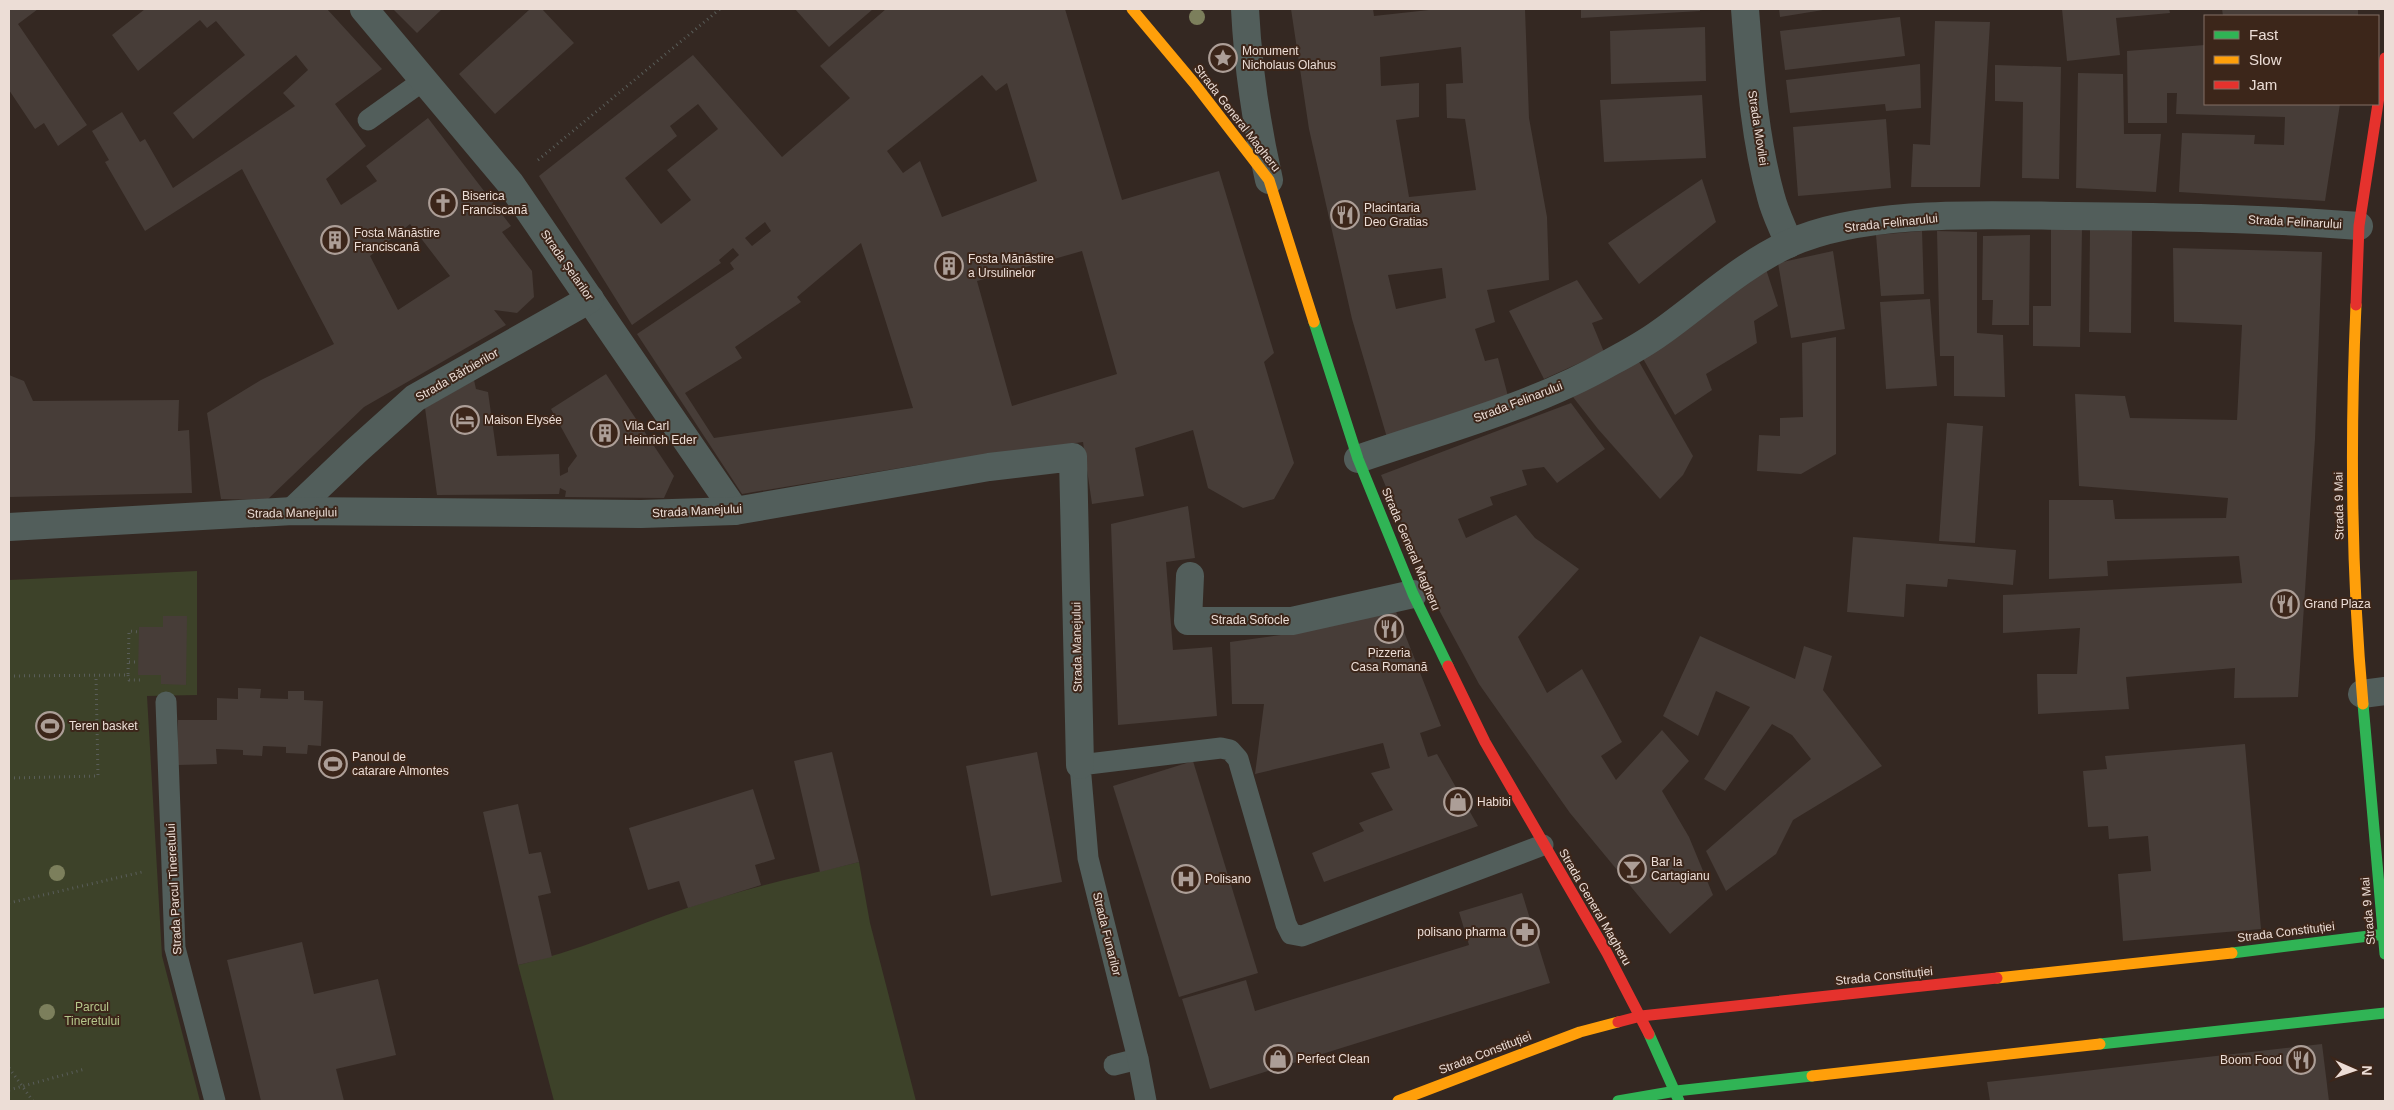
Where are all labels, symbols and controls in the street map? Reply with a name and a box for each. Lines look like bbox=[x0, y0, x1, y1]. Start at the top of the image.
legend bbox=[2204, 15, 2379, 105]
text: Fast bbox=[2249, 26, 2279, 43]
place icon: Monument Nicholaus Olahus bbox=[1208, 43, 1238, 73]
place label: Monument Nicholaus Olahus bbox=[1242, 44, 1336, 72]
text: Slow bbox=[2249, 51, 2282, 68]
street label: Strada General Magheru bbox=[1191, 62, 1283, 174]
text: Jam bbox=[2249, 76, 2277, 93]
street label: Strada Movilei bbox=[1745, 89, 1771, 167]
church icon: Biserica Franciscană bbox=[428, 188, 458, 218]
place label: Biserica Franciscană bbox=[462, 189, 528, 217]
restaurant icon: Placintaria Deo Gratias bbox=[1330, 200, 1360, 230]
place label: Placintaria Deo Gratias bbox=[1364, 201, 1428, 229]
street label: Strada Felinarului bbox=[1843, 211, 1939, 235]
street label: Strada Felinarului bbox=[2248, 213, 2342, 231]
building icon: Fosta Mănăstire Franciscană bbox=[320, 225, 350, 255]
place label: Fosta Mănăstire Franciscană bbox=[354, 226, 440, 254]
street label: Strada Șelarilor bbox=[538, 227, 596, 303]
building icon: Fosta Mănăstire a Ursulinelor bbox=[934, 251, 964, 281]
place label: Fosta Mănăstire a Ursulinelor bbox=[968, 252, 1054, 280]
street label: Strada Bărbierilor bbox=[413, 346, 501, 404]
street label: Strada Felinarului bbox=[1472, 379, 1564, 425]
hotel icon: Maison Elysée bbox=[450, 405, 480, 435]
place label: Maison Elysée bbox=[484, 413, 562, 427]
building icon: Vila Carl Heinrich Eder bbox=[590, 418, 620, 448]
place label: Vila Carl Heinrich Eder bbox=[624, 419, 697, 447]
street label: Strada 9 Mai bbox=[2331, 472, 2347, 540]
street label: Strada General Magheru bbox=[1379, 485, 1443, 613]
street label: Strada Manejului bbox=[652, 502, 742, 520]
street label: Strada Manejului bbox=[247, 505, 337, 521]
restaurant icon: Grand Plaza bbox=[2270, 589, 2300, 619]
place label: Grand Plaza bbox=[2304, 597, 2371, 611]
street label: Strada Manejului bbox=[1069, 602, 1085, 692]
street label: Strada Sofocle bbox=[1211, 613, 1290, 627]
restaurant icon: Pizzeria Casa Romană bbox=[1374, 614, 1404, 644]
place label: Pizzeria Casa Romană bbox=[1351, 646, 1428, 674]
sports icon: Teren basket bbox=[35, 711, 65, 741]
place label: Teren basket bbox=[69, 719, 138, 733]
sports icon: Panoul de catarare Almontes bbox=[318, 749, 348, 779]
place label: Panoul de catarare Almontes bbox=[352, 750, 449, 778]
shop icon: Habibi bbox=[1443, 787, 1473, 817]
place label: Habibi bbox=[1477, 795, 1511, 809]
street label: Strada Parcul Tineretului bbox=[164, 823, 184, 955]
street label: Strada General Magheru bbox=[1556, 846, 1634, 968]
bar icon: Bar la Cartagianu bbox=[1617, 854, 1647, 884]
place label: Bar la Cartagianu bbox=[1651, 855, 1710, 883]
hospital icon: Polisano bbox=[1171, 864, 1201, 894]
place label: Polisano bbox=[1205, 872, 1251, 886]
street label: Strada 9 Mai bbox=[2358, 876, 2378, 946]
street label: Strada Funarilor bbox=[1090, 891, 1124, 977]
pharmacy icon: polisano pharma bbox=[1510, 917, 1540, 947]
street label: Strada Constituției bbox=[2236, 919, 2336, 945]
place label: polisano pharma bbox=[1417, 925, 1506, 939]
street label: Strada Constituției bbox=[1835, 964, 1933, 988]
park label: Parcul Tineretului bbox=[64, 1000, 120, 1028]
street label: Strada Constituției bbox=[1437, 1029, 1533, 1077]
shop icon: Perfect Clean bbox=[1263, 1044, 1293, 1074]
restaurant icon: Boom Food bbox=[2286, 1045, 2316, 1075]
north arrow bbox=[2329, 1045, 2379, 1095]
place label: Perfect Clean bbox=[1297, 1052, 1370, 1066]
place label: Boom Food bbox=[2220, 1053, 2282, 1067]
text: N bbox=[2359, 1065, 2375, 1076]

